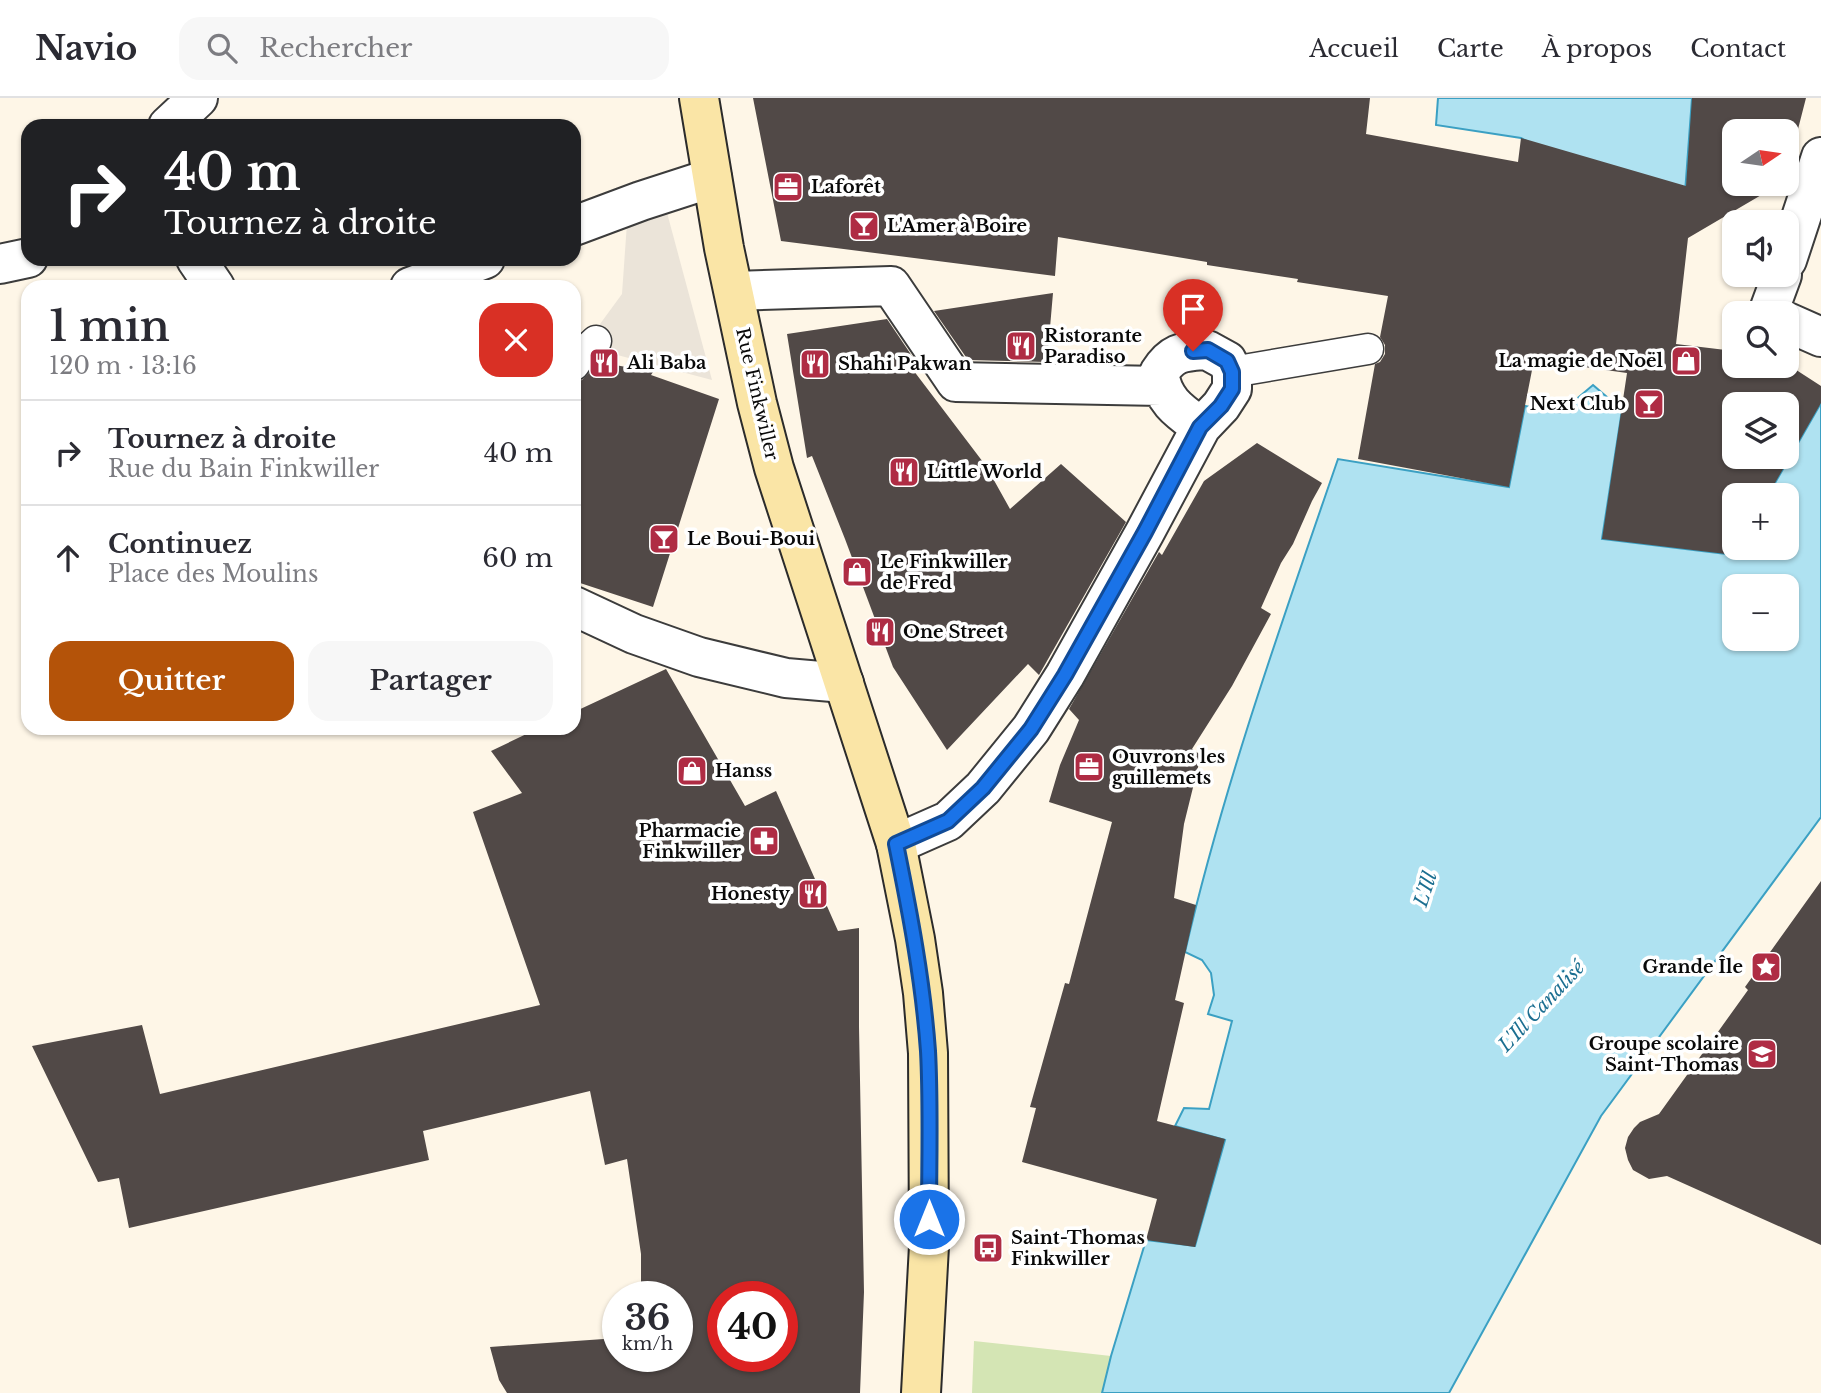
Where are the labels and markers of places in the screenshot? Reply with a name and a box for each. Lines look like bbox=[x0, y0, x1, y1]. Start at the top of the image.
office icon: Laforêt bbox=[771, 170, 805, 204]
place label: Laforêt bbox=[811, 176, 881, 198]
bar icon: L'Amer à Boire bbox=[847, 209, 881, 243]
place label: L'Amer à Boire bbox=[887, 215, 1027, 237]
pin bbox=[1163, 279, 1223, 351]
place label: Ristorante Paradiso bbox=[1044, 325, 1142, 368]
restaurant icon: Ristorante Paradiso bbox=[1004, 329, 1038, 363]
shop icon: La magie de Noël bbox=[1669, 344, 1703, 378]
restaurant icon: Ali Baba bbox=[587, 346, 621, 380]
restaurant icon: Shahi Pakwan bbox=[798, 347, 832, 381]
place label: La magie de Noël bbox=[1498, 350, 1664, 372]
place label: Ali Baba bbox=[626, 352, 707, 374]
place label: Shahi Pakwan bbox=[838, 353, 972, 375]
bar icon: Next Club bbox=[1632, 387, 1666, 421]
place label: Next Club bbox=[1530, 393, 1626, 415]
restaurant icon: Little World bbox=[887, 455, 921, 489]
place label: Little World bbox=[927, 461, 1043, 483]
bar icon: Le Boui-Boui bbox=[647, 522, 681, 556]
place label: Le Boui-Boui bbox=[687, 528, 815, 550]
place label: Le Finkwiller de Fred bbox=[880, 551, 1008, 594]
shop icon: Le Finkwiller de Fred bbox=[840, 555, 874, 589]
restaurant icon: One Street bbox=[863, 615, 897, 649]
place label: One Street bbox=[903, 621, 1004, 643]
place label: Ouvrons les guillemets bbox=[1112, 746, 1225, 789]
office icon: Ouvrons les guillemets bbox=[1072, 750, 1106, 784]
shop icon: Hanss bbox=[675, 754, 709, 788]
place label: Hanss bbox=[715, 760, 772, 782]
place label: Pharmacie Finkwiller bbox=[639, 820, 741, 863]
pharmacy icon: Pharmacie Finkwiller bbox=[747, 824, 781, 858]
restaurant icon: Honesty bbox=[796, 877, 830, 911]
place label: Honesty bbox=[711, 883, 790, 905]
place icon: Grande Île bbox=[1749, 950, 1783, 984]
place label: Grande Île bbox=[1642, 955, 1743, 978]
place label: Groupe scolaire Saint-Thomas bbox=[1589, 1033, 1739, 1076]
school or university icon: Groupe scolaire Saint-Thomas bbox=[1745, 1037, 1779, 1071]
place label: Saint-Thomas Finkwiller bbox=[1011, 1227, 1145, 1270]
bus stop icon: Saint-Thomas Finkwiller bbox=[971, 1231, 1005, 1265]

